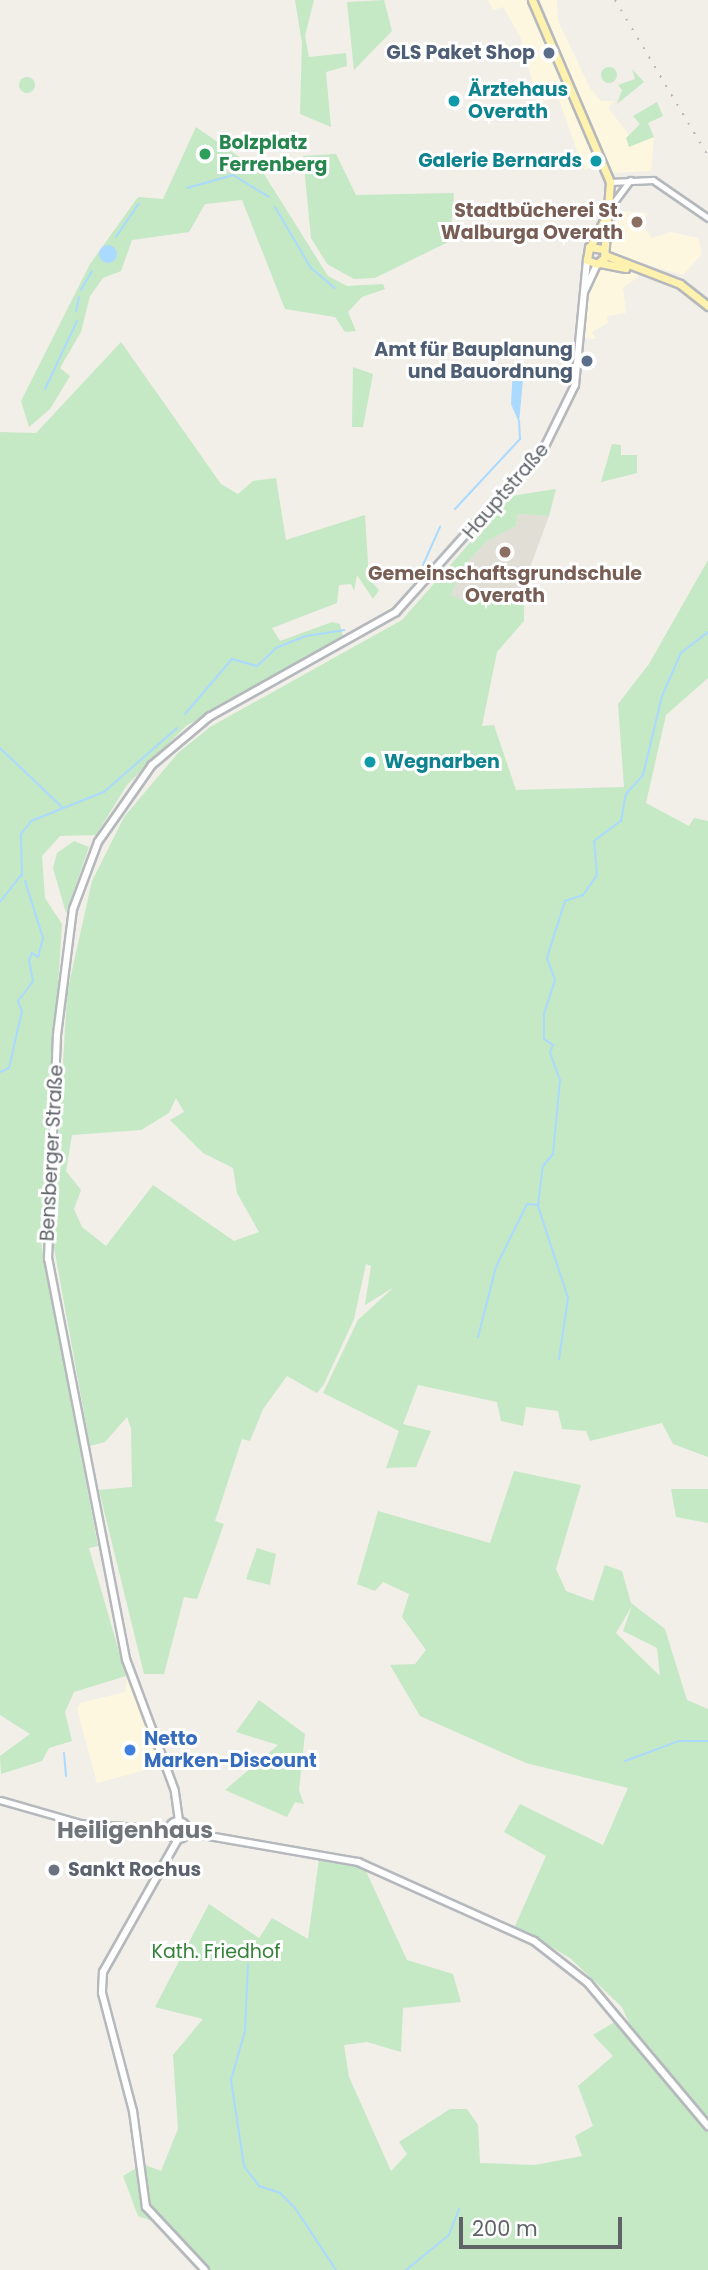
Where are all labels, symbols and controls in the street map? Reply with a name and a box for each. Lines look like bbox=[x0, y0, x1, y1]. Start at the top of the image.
place label: GLS Paket Shop bbox=[386, 42, 535, 64]
marker: GLS Paket Shop bbox=[541, 45, 557, 61]
place label: Ärztehaus Overath bbox=[468, 79, 568, 123]
marker: Ärztehaus Overath bbox=[446, 93, 462, 109]
place label: Bolzplatz Ferrenberg bbox=[219, 132, 328, 176]
marker: Bolzplatz Ferrenberg bbox=[197, 146, 213, 162]
place label: Galerie Bernards bbox=[418, 150, 582, 172]
marker: Galerie Bernards bbox=[588, 153, 604, 169]
place label: Stadtbücherei St. Walburga Overath bbox=[441, 200, 623, 244]
marker: Stadtbücherei St. Walburga Overath bbox=[629, 214, 645, 230]
place label: Amt für Bauplanung und Bauordnung bbox=[374, 339, 573, 383]
marker: Amt für Bauplanung und Bauordnung bbox=[579, 353, 595, 369]
street label: Hauptstraße bbox=[458, 438, 554, 544]
marker: Gemeinschaftsgrundschule Overath bbox=[497, 544, 513, 560]
place label: Gemeinschaftsgrundschule Overath bbox=[368, 563, 642, 607]
place label: Wegnarben bbox=[384, 751, 500, 773]
marker: Wegnarben bbox=[362, 754, 378, 770]
street label: Bensberger Straße bbox=[36, 1064, 68, 1242]
place label: Netto Marken-Discount bbox=[144, 1728, 317, 1772]
marker: Netto Marken-Discount bbox=[122, 1742, 138, 1758]
district label: Heiligenhaus bbox=[57, 1816, 213, 1844]
place label: Sankt Rochus bbox=[68, 1859, 201, 1881]
marker: Sankt Rochus bbox=[46, 1862, 62, 1878]
park label: Kath. Friedhof bbox=[152, 1941, 280, 1963]
scale bar bbox=[463, 2204, 626, 2248]
text: 200 m bbox=[472, 2214, 538, 2243]

